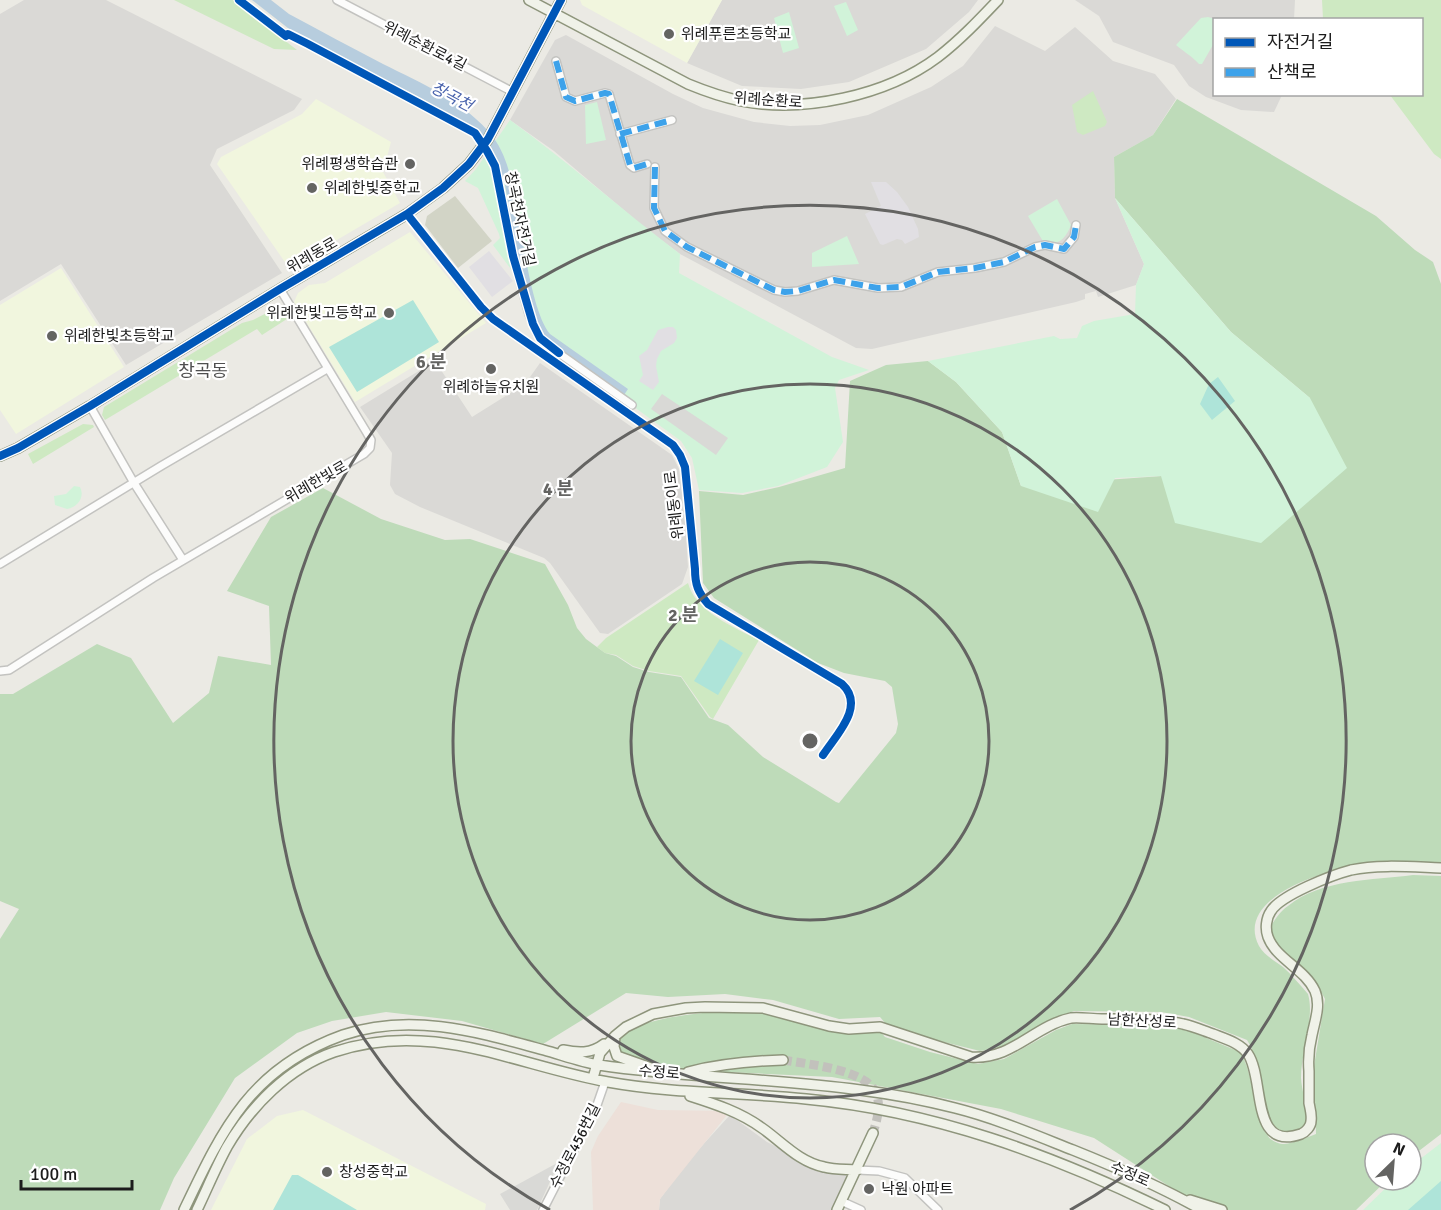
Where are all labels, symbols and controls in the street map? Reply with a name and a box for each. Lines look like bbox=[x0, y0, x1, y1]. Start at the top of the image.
street label: 위례순환로4길 bbox=[380, 17, 470, 75]
legend bbox=[1213, 18, 1423, 96]
place label: 위례푸른초등학교 bbox=[681, 25, 791, 43]
marker: 위례푸른초등학교 bbox=[662, 27, 676, 41]
text: 자전거길 bbox=[1267, 31, 1333, 53]
text: 산책로 bbox=[1267, 61, 1317, 83]
water label: 창곡천 bbox=[427, 78, 478, 117]
street label: 위례순환로 bbox=[733, 89, 803, 111]
place label: 위례평생학습관 bbox=[301, 155, 398, 173]
marker: 위례평생학습관 bbox=[403, 157, 417, 171]
street label: 창곡천자전거길 bbox=[501, 170, 539, 268]
place label: 위례한빛중학교 bbox=[324, 179, 421, 197]
marker: 위례한빛중학교 bbox=[305, 181, 319, 195]
street label: 위례동로 bbox=[284, 233, 340, 277]
place label: 위례한빛고등학교 bbox=[267, 304, 377, 322]
marker: 위례한빛고등학교 bbox=[382, 306, 396, 320]
place label: 위례한빛초등학교 bbox=[64, 327, 174, 345]
marker: 위례한빛초등학교 bbox=[45, 329, 59, 343]
text: 6 분 bbox=[416, 351, 447, 373]
district label: 창곡동 bbox=[178, 360, 228, 382]
marker: 위례하늘유치원 bbox=[484, 362, 498, 376]
place label: 위례하늘유치원 bbox=[443, 378, 539, 396]
street label: 위례한빛로 bbox=[282, 457, 350, 507]
street label: 위례동이로 bbox=[661, 470, 687, 540]
text: 4 분 bbox=[543, 478, 574, 500]
text: 2 분 bbox=[668, 604, 699, 626]
centre of rings bbox=[800, 731, 820, 751]
street label: 남한산성로 bbox=[1107, 1010, 1177, 1032]
street label: 수정로 bbox=[638, 1061, 680, 1083]
street label: 수정로456번길 bbox=[546, 1100, 604, 1192]
north arrow bbox=[1363, 1132, 1423, 1192]
text: N bbox=[1390, 1138, 1408, 1161]
scale bar bbox=[21, 1153, 132, 1191]
street label: 수정로 bbox=[1107, 1158, 1153, 1190]
text: 100 m bbox=[30, 1163, 77, 1185]
place label: 창성중학교 bbox=[339, 1163, 408, 1181]
marker: 창성중학교 bbox=[320, 1165, 334, 1179]
place label: 낙원 아파트 bbox=[881, 1180, 954, 1198]
marker: 낙원 아파트 bbox=[862, 1182, 876, 1196]

